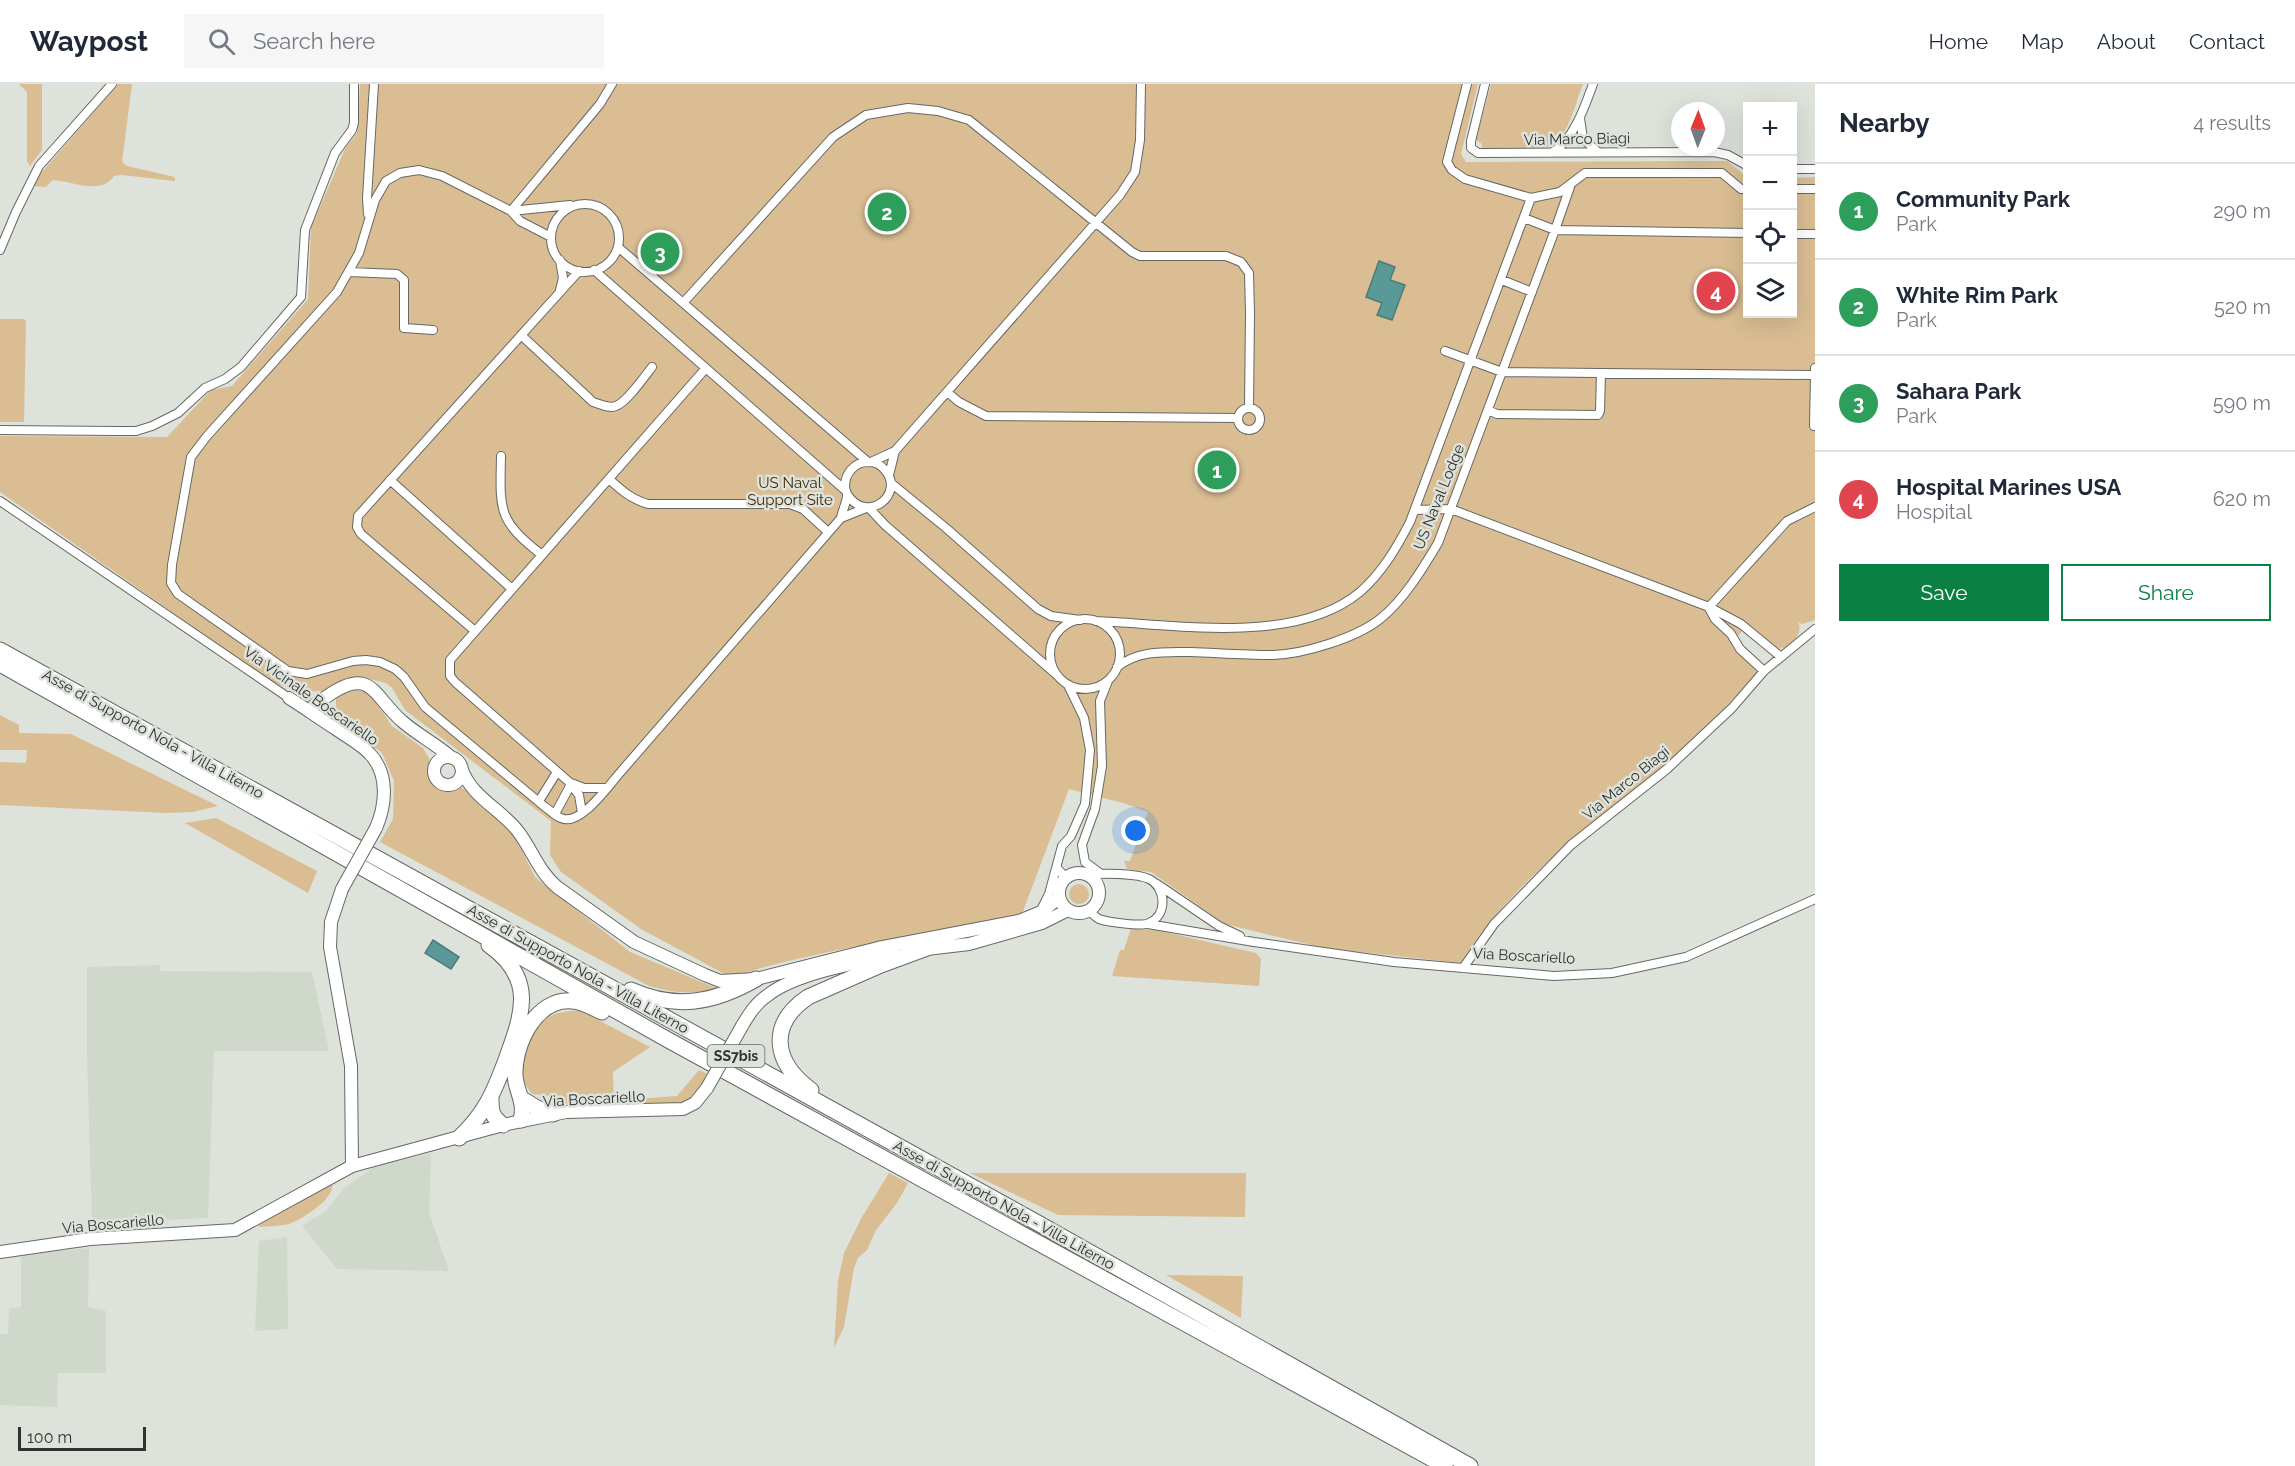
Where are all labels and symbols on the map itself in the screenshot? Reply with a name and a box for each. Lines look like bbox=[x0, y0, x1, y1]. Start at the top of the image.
north arrow bbox=[1671, 102, 1725, 156]
street label: Via Marco Biagi bbox=[1524, 129, 1630, 149]
pin: 2 bbox=[868, 190, 906, 234]
pin: 3 bbox=[640, 230, 680, 274]
pin: 4 bbox=[1696, 268, 1736, 314]
street label: US Naval Lodge bbox=[1410, 442, 1468, 552]
pin: 1 bbox=[1198, 448, 1236, 492]
park label: US Naval Support Site bbox=[747, 474, 833, 509]
street label: Via Vicinale Boscariello bbox=[240, 643, 382, 749]
street label: Asse di Supporto Nola - Villa Literno bbox=[39, 665, 267, 803]
street label: Via Marco Biagi bbox=[1579, 742, 1673, 824]
your location bbox=[1121, 816, 1150, 845]
street label: Asse di Supporto Nola - Villa Literno bbox=[464, 900, 692, 1038]
street label: Via Boscariello bbox=[1472, 944, 1576, 968]
road number: SS7bis bbox=[708, 1045, 764, 1067]
street label: Via Boscariello bbox=[542, 1087, 646, 1111]
street label: Asse di Supporto Nola - Villa Literno bbox=[890, 1136, 1118, 1274]
street label: Via Boscariello bbox=[61, 1211, 165, 1237]
scale bar bbox=[18, 1424, 146, 1452]

